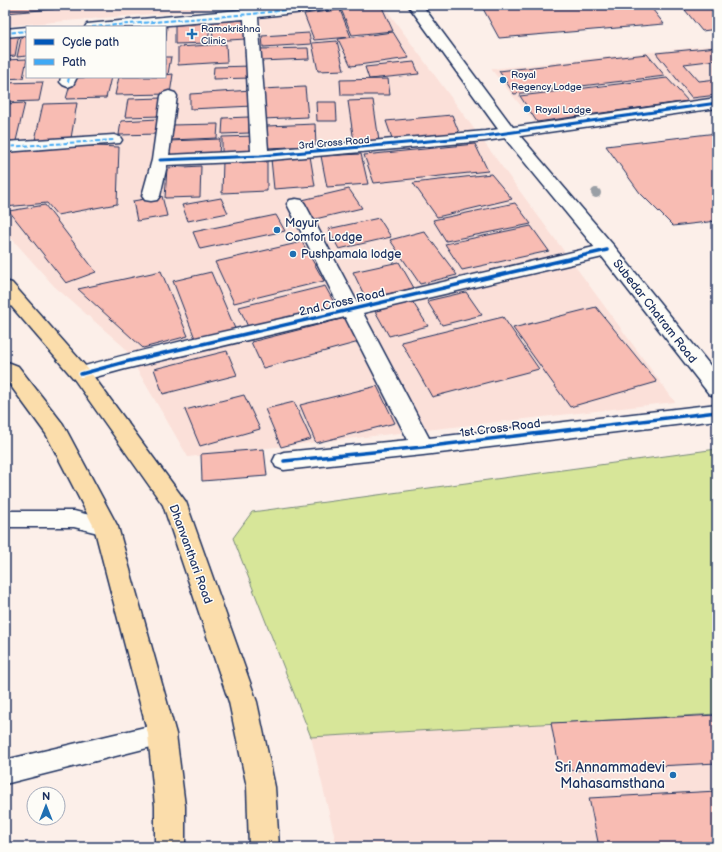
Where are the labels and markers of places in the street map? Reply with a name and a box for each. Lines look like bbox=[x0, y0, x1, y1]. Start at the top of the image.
place label: Ramakrishna Clinic bbox=[201, 23, 261, 47]
marker: Ramakrishna Clinic bbox=[186, 28, 198, 40]
place label: Royal Regency Lodge bbox=[511, 69, 582, 93]
marker: Royal Regency Lodge bbox=[498, 75, 508, 85]
marker: Royal Lodge bbox=[522, 104, 532, 114]
place label: Royal Lodge bbox=[535, 104, 591, 116]
place label: Mayur Comfor Lodge bbox=[285, 216, 362, 245]
marker: Mayur Comfor Lodge bbox=[272, 225, 282, 235]
place label: Pushpamala lodge bbox=[301, 247, 401, 262]
marker: Pushpamala lodge bbox=[288, 249, 298, 259]
place label: Sri Annammadevi Mahasamsthana bbox=[555, 759, 665, 792]
marker: Sri Annammadevi Mahasamsthana bbox=[668, 770, 678, 780]

